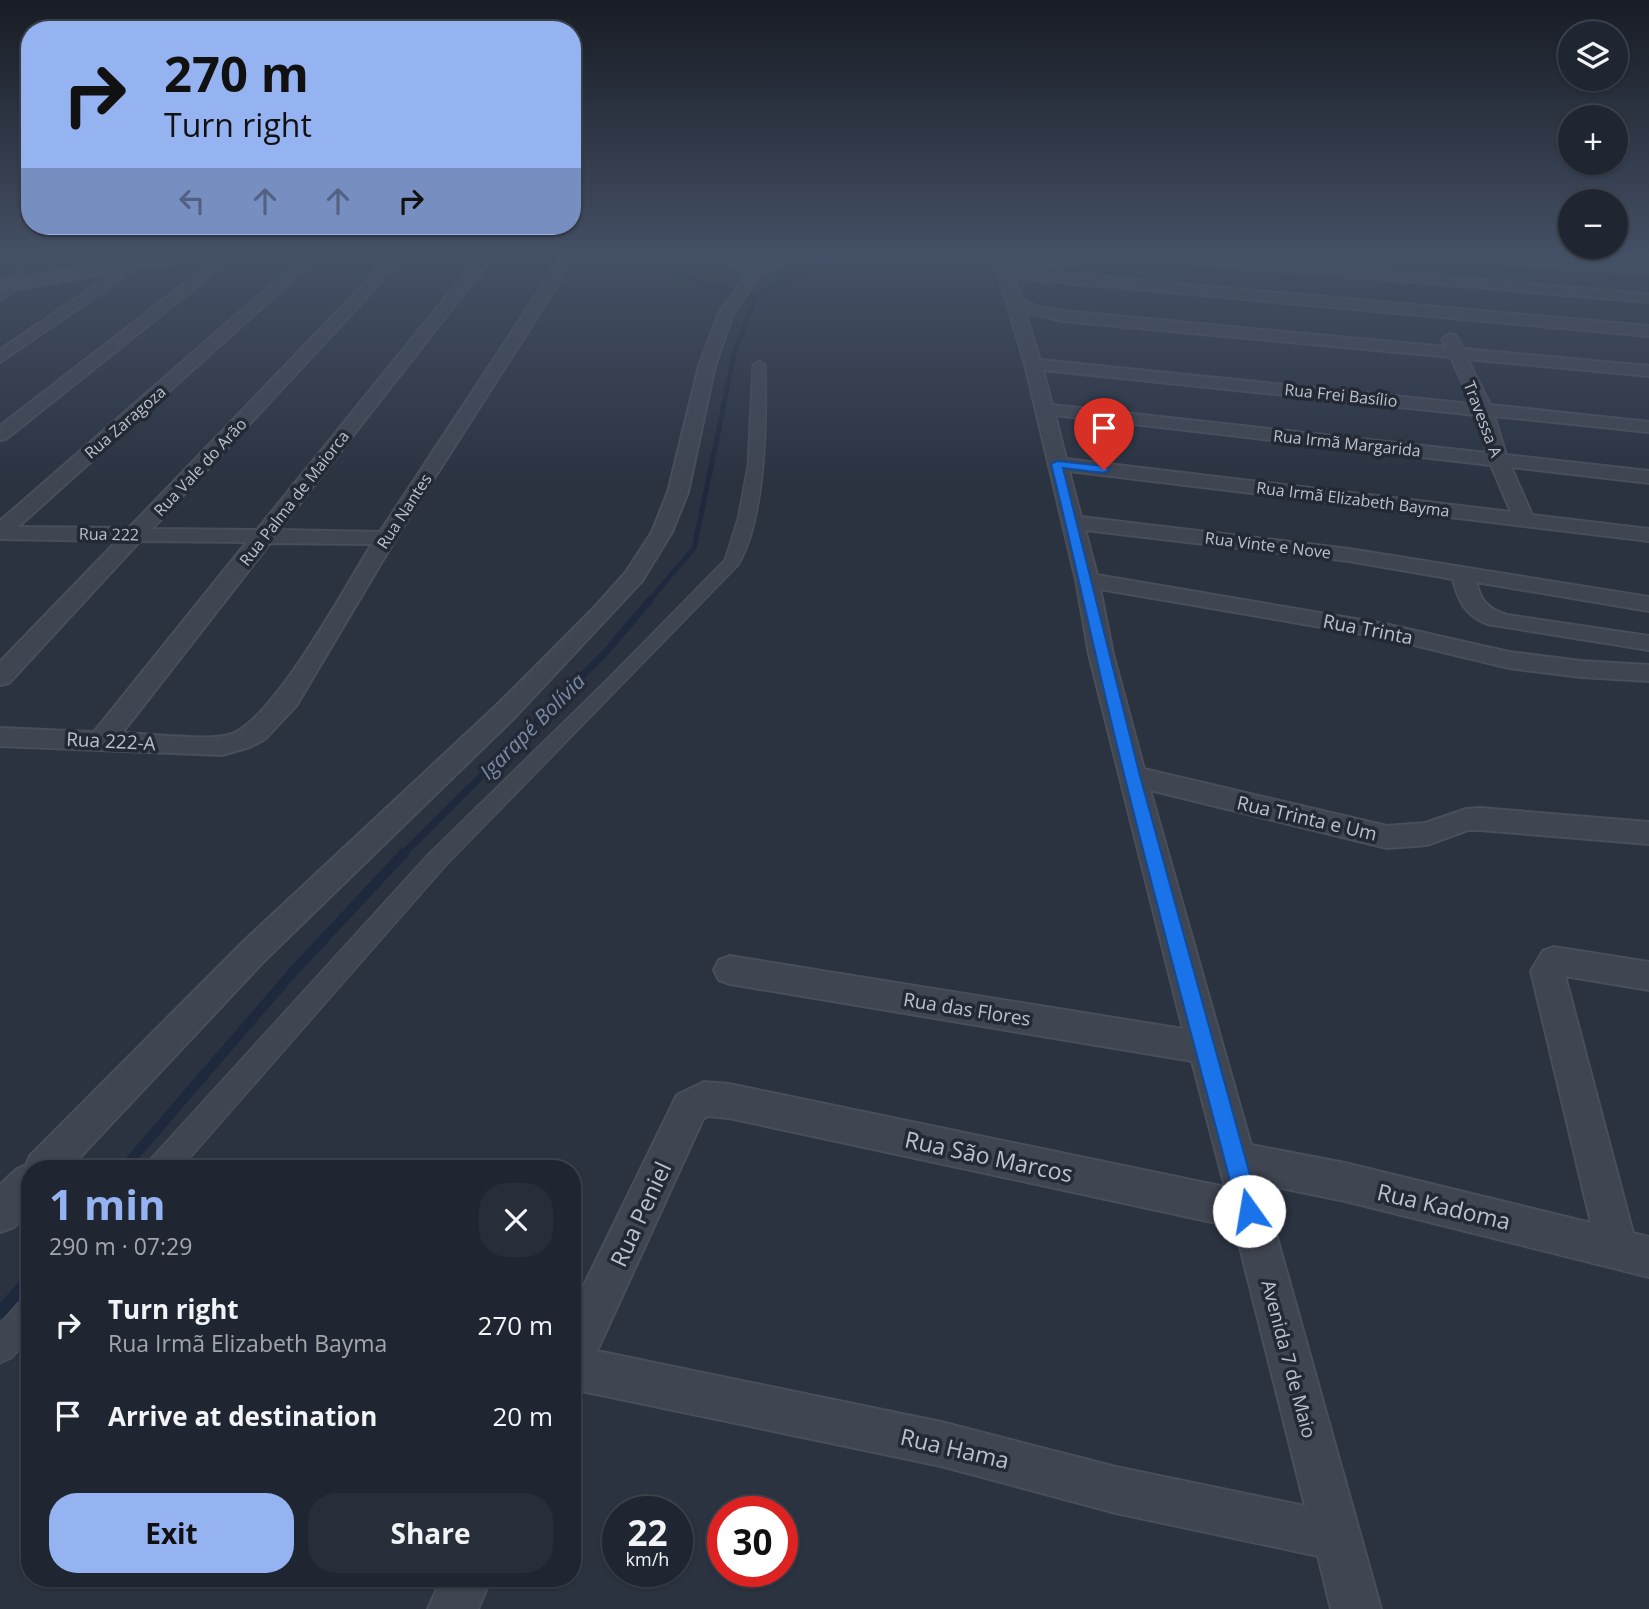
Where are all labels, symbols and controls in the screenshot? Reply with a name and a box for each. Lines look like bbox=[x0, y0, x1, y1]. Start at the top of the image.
map controls bbox=[1558, 21, 1628, 259]
button: layers bbox=[1558, 21, 1628, 91]
text: 270 m bbox=[164, 40, 309, 106]
icon: right bbox=[49, 49, 140, 140]
text: Turn right bbox=[164, 103, 312, 146]
button: + bbox=[1558, 105, 1628, 175]
icon: left bbox=[173, 182, 211, 220]
icon: ahead bbox=[246, 182, 284, 220]
icon: ahead bbox=[319, 182, 357, 220]
icon: right bbox=[392, 182, 430, 220]
button: − bbox=[1558, 189, 1628, 259]
street label: Rua Frei Basílio bbox=[1284, 378, 1398, 412]
street label: Travessa A bbox=[1458, 378, 1508, 461]
street label: Rua Zaragoza bbox=[80, 381, 170, 463]
pin bbox=[1074, 398, 1134, 470]
icon: arrive bbox=[1085, 409, 1123, 447]
street label: Rua Vale do Arão bbox=[149, 413, 251, 521]
street label: Rua Irmã Margarida bbox=[1272, 424, 1422, 462]
street label: Rua Palma de Maiorca bbox=[234, 426, 354, 570]
street label: Rua Nantes bbox=[371, 469, 437, 553]
street label: Rua Irmã Elizabeth Bayma bbox=[1255, 476, 1451, 522]
street label: Rua 222 bbox=[79, 522, 139, 546]
street label: Rua Vinte e Nove bbox=[1204, 526, 1332, 564]
street label: Rua Trinta bbox=[1321, 608, 1415, 650]
water label: Igarapé Bolívia bbox=[473, 667, 591, 785]
street label: Rua 222-A bbox=[66, 726, 156, 756]
street label: Rua Trinta e Um bbox=[1234, 789, 1380, 847]
street label: Rua das Flores bbox=[901, 986, 1033, 1032]
street label: Rua São Marcos bbox=[902, 1123, 1076, 1189]
street label: Rua Peniel bbox=[602, 1156, 678, 1272]
position arrow bbox=[1212, 1174, 1286, 1248]
text: 1 min bbox=[49, 1175, 166, 1232]
street label: Rua Kadoma bbox=[1374, 1175, 1514, 1237]
button: close bbox=[479, 1183, 553, 1257]
text: 290 m · 07:29 bbox=[49, 1230, 192, 1262]
street label: Avenida 7 de Maio bbox=[1255, 1277, 1323, 1441]
text: Turn right bbox=[108, 1291, 239, 1327]
icon: right bbox=[49, 1306, 87, 1344]
text: 270 m bbox=[478, 1307, 553, 1343]
text: Rua Irmã Elizabeth Bayma bbox=[108, 1327, 387, 1359]
icon: arrive bbox=[49, 1397, 87, 1435]
text: Arrive at destination bbox=[108, 1398, 377, 1434]
text: 20 m bbox=[492, 1398, 553, 1434]
street label: Rua Hama bbox=[897, 1420, 1013, 1476]
button: Exit bbox=[49, 1493, 294, 1573]
button: Share bbox=[308, 1493, 553, 1573]
speed limit sign: 30 bbox=[707, 1496, 798, 1587]
text: 22 bbox=[627, 1509, 668, 1556]
text: km/h bbox=[626, 1547, 669, 1571]

